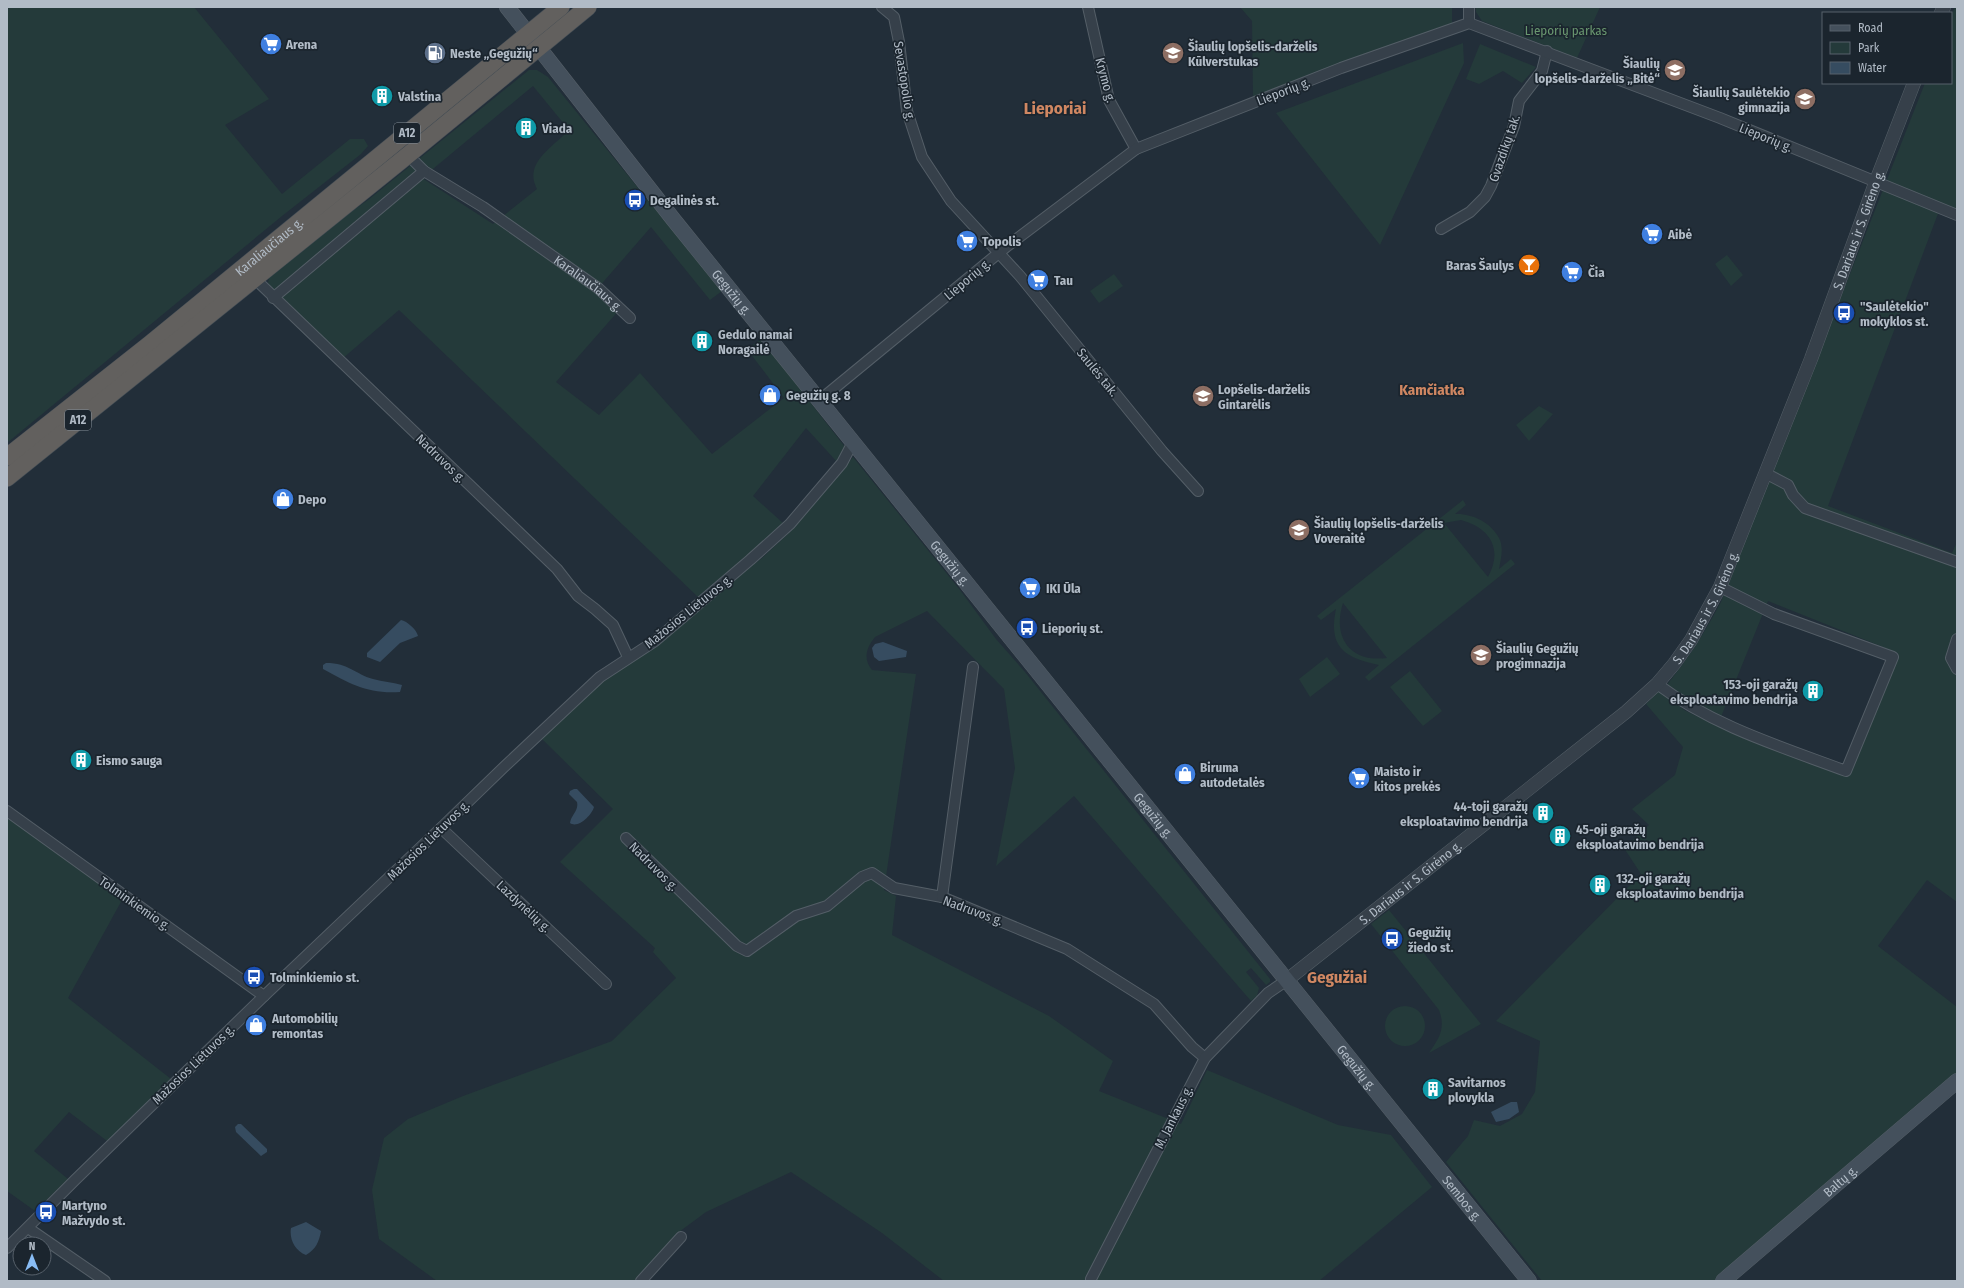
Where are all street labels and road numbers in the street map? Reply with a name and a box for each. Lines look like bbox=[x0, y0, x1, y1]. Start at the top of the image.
street label: Sevastopolio g. bbox=[891, 40, 918, 122]
street label: Krymo g. bbox=[1092, 56, 1119, 105]
street label: Lieporių g. bbox=[1254, 74, 1312, 108]
street label: Gvazdikų tak. bbox=[1486, 112, 1523, 184]
street label: Lieporių g. bbox=[1737, 120, 1795, 155]
road number: A12 bbox=[394, 123, 420, 143]
street label: S. Dariaus ir S. Girėno g. bbox=[1830, 168, 1888, 292]
street label: Karaliaučiaus g. bbox=[232, 215, 306, 279]
street label: Karaliaučiaus g. bbox=[551, 252, 626, 315]
street label: Lieporių g. bbox=[941, 256, 994, 303]
street label: Gegužių g. bbox=[709, 267, 754, 318]
street label: Saulės tak. bbox=[1074, 345, 1122, 400]
road number: A12 bbox=[65, 410, 91, 430]
street label: Nadruvos g. bbox=[413, 431, 469, 486]
street label: Gegužių g. bbox=[927, 538, 973, 589]
street label: S. Dariaus ir S. Girėno g. bbox=[1669, 549, 1742, 667]
street label: Mažosios Lietuvos g. bbox=[642, 571, 735, 651]
street label: Gegužių g. bbox=[1130, 790, 1176, 841]
street label: Mažosios Lietuvos g. bbox=[384, 797, 473, 883]
street label: S. Dariaus ir S. Girėno g. bbox=[1356, 838, 1465, 928]
street label: Nadruvos g. bbox=[626, 839, 681, 894]
street label: Tolminkiemio g. bbox=[96, 873, 173, 934]
street label: Lazdynėlių g. bbox=[493, 878, 554, 935]
street label: Nadruvos g. bbox=[941, 893, 1005, 928]
street label: Mažosios Lietuvos g. bbox=[149, 1021, 238, 1107]
street label: Gegužių g. bbox=[1334, 1042, 1379, 1094]
street label: M. Jankaus g. bbox=[1151, 1083, 1196, 1151]
street label: Baltų g. bbox=[1820, 1163, 1861, 1200]
street label: Sembos g. bbox=[1439, 1173, 1485, 1225]

